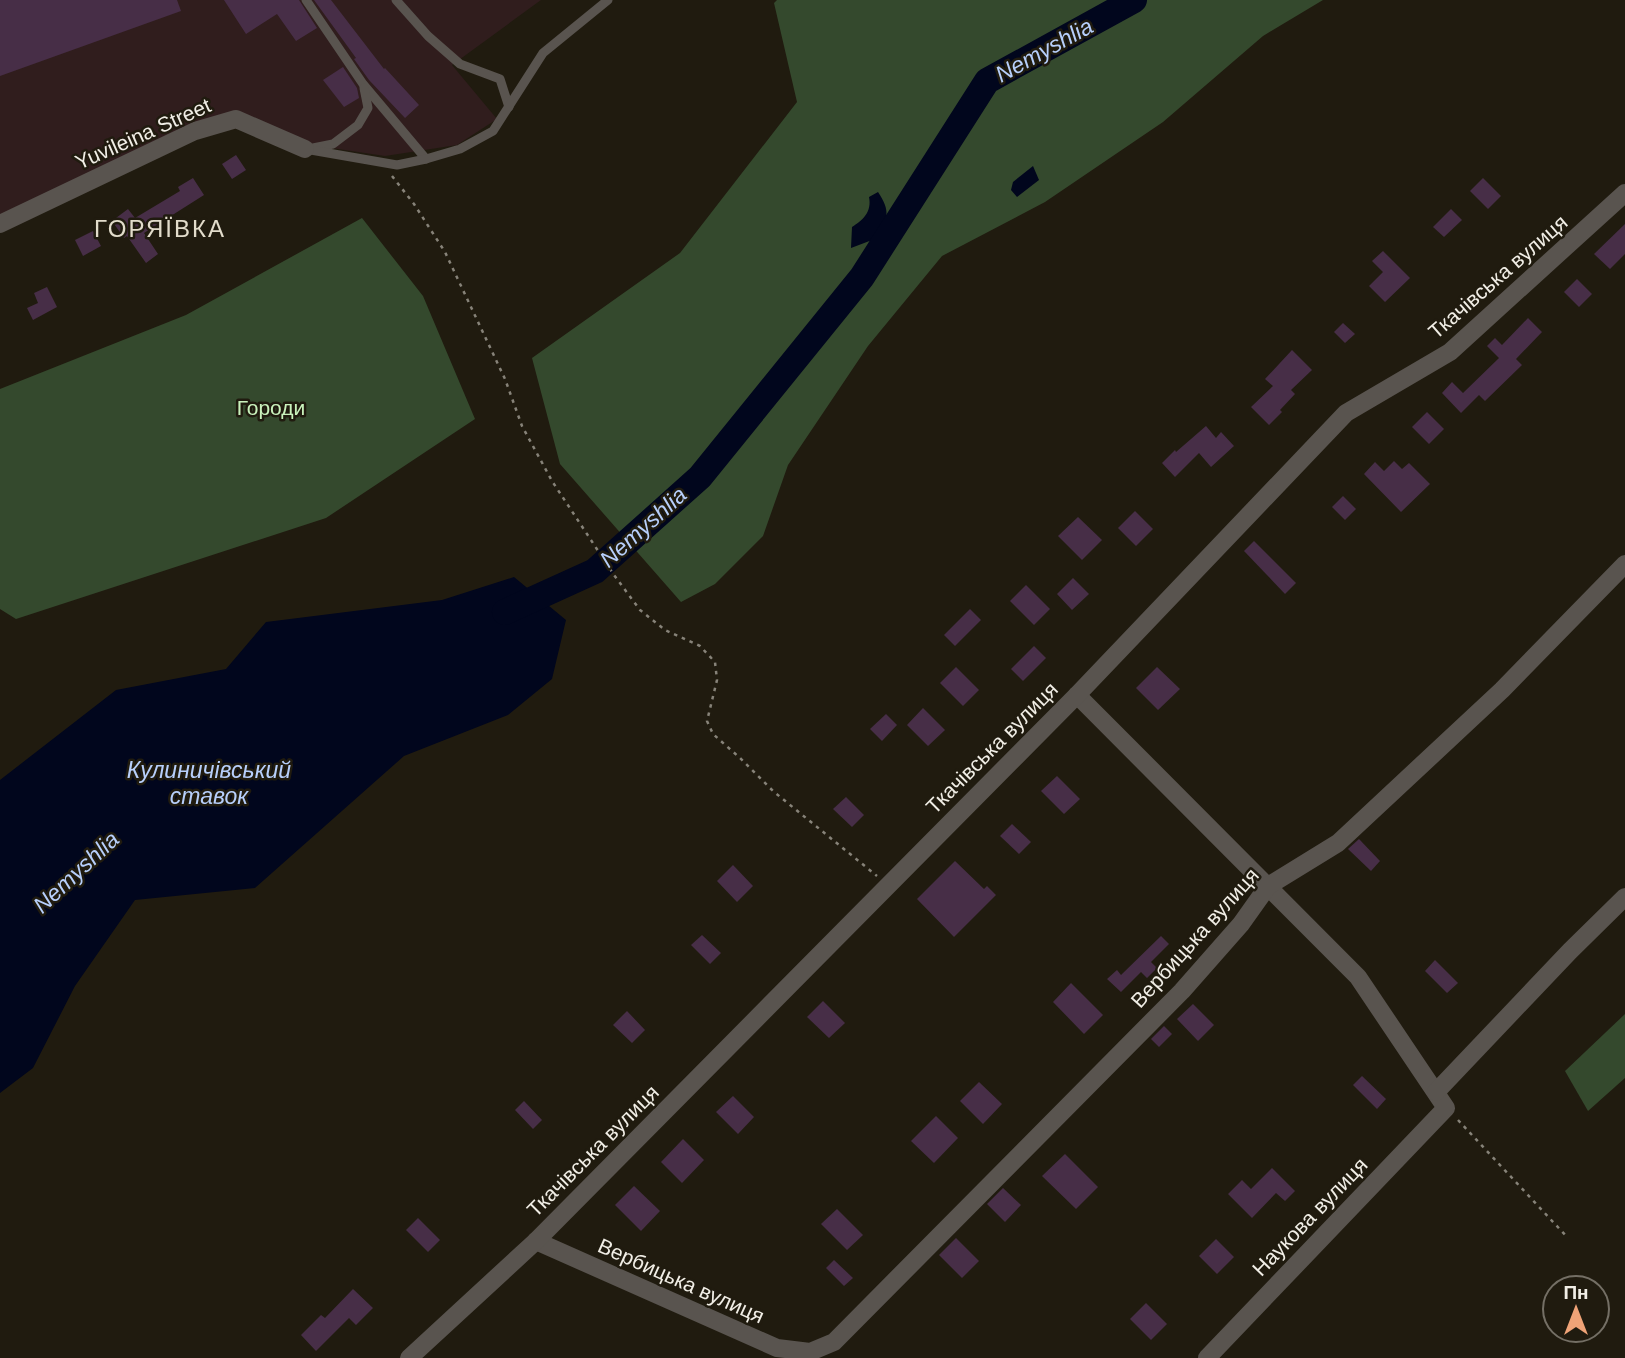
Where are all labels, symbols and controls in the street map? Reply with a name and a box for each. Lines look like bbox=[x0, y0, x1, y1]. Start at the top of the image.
water label: Nemyshlia bbox=[991, 13, 1097, 87]
street label: Yuvileina Street bbox=[71, 93, 214, 174]
street label: Ткачівська вулиця bbox=[1424, 210, 1572, 343]
district label: ГОРЯЇВКА bbox=[94, 215, 226, 242]
park label: Городи bbox=[237, 396, 305, 419]
water label: Nemyshlia bbox=[594, 481, 692, 573]
street label: Ткачівська вулиця bbox=[921, 677, 1062, 818]
water label: Кулиничівський ставок bbox=[127, 757, 291, 809]
water label: Nemyshlia bbox=[28, 826, 124, 918]
street label: Вербицька вулиця bbox=[1126, 863, 1263, 1012]
street label: Ткачівська вулиця bbox=[522, 1080, 663, 1221]
street label: Наукова вулиця bbox=[1248, 1153, 1372, 1280]
street label: Вербицька вулиця bbox=[595, 1234, 768, 1328]
north arrow bbox=[1541, 1274, 1611, 1344]
text: Пн bbox=[1563, 1282, 1589, 1303]

